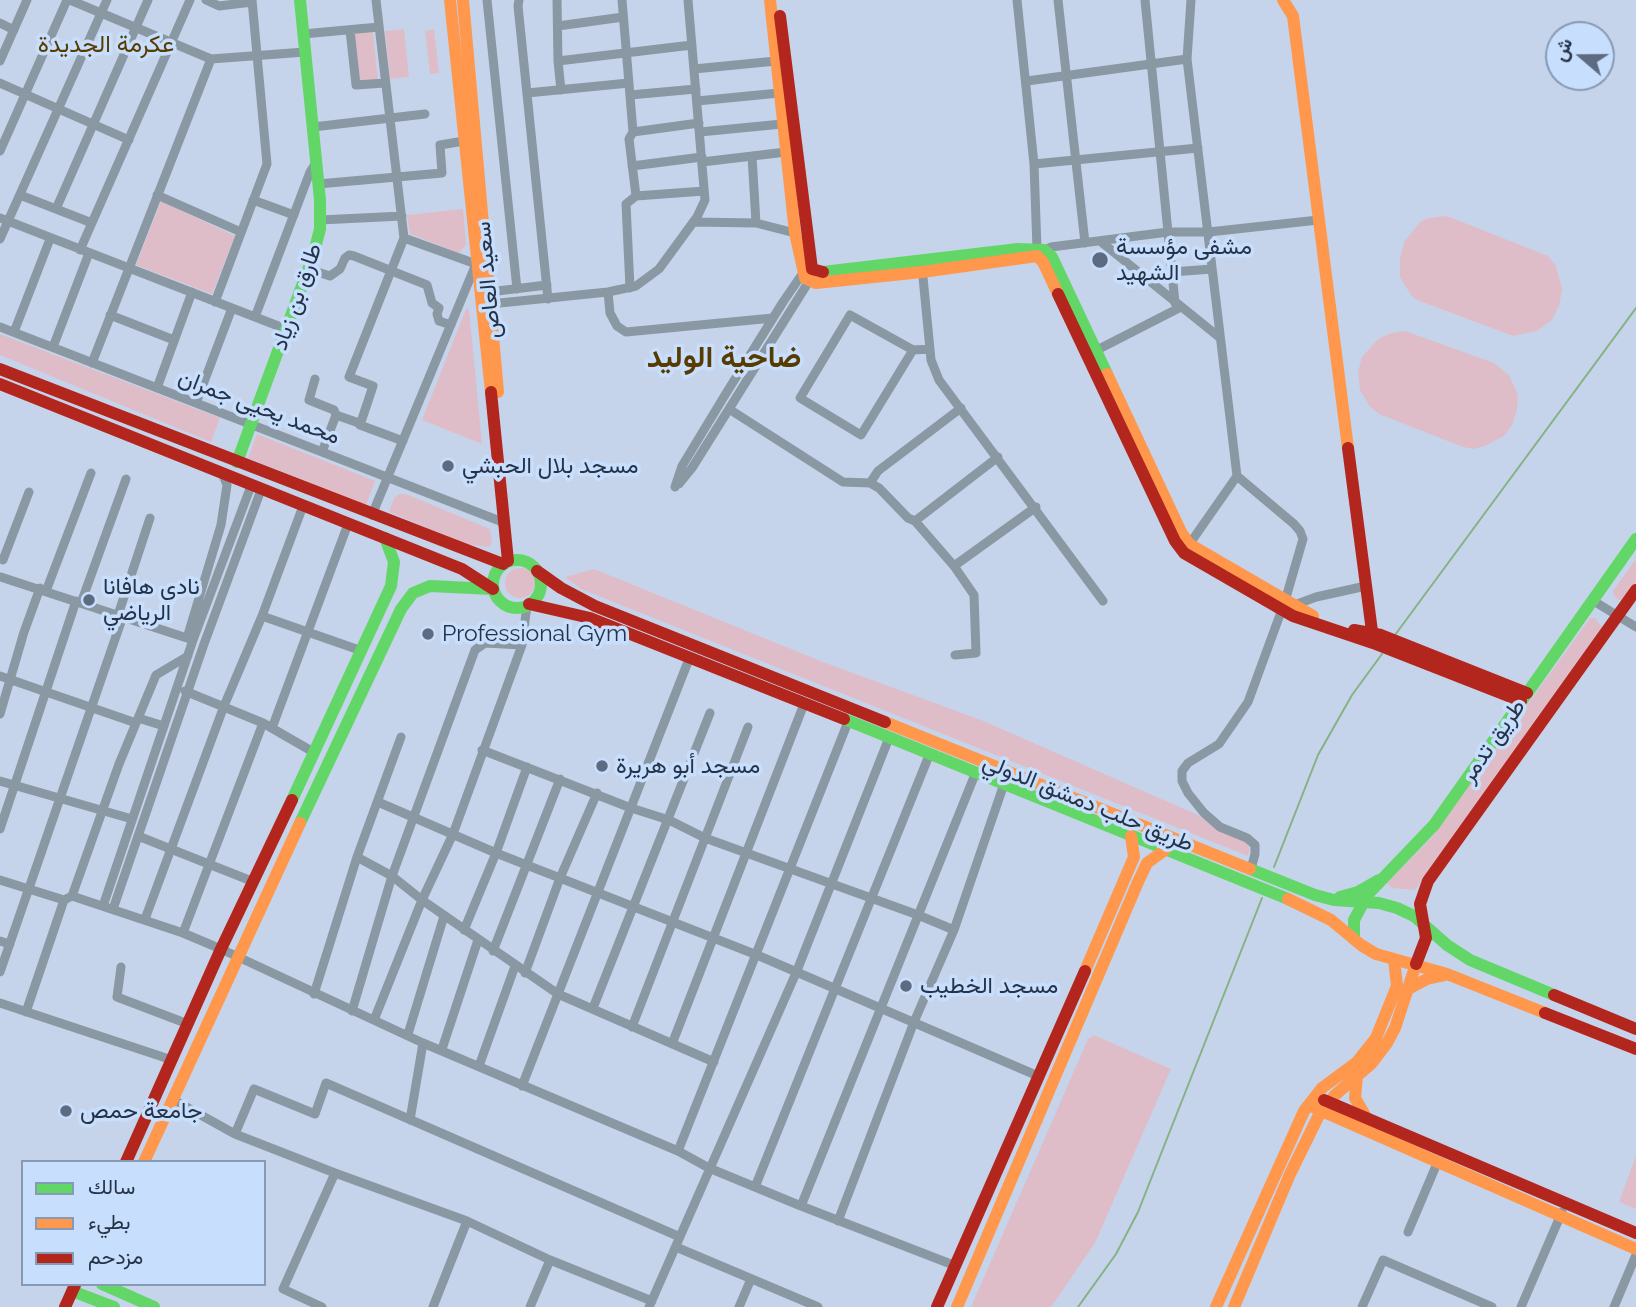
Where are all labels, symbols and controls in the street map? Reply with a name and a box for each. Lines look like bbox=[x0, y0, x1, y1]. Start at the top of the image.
north arrow bbox=[1545, 21, 1615, 91]
district label: عكرمة الجديدة bbox=[38, 31, 174, 59]
text: ش bbox=[1548, 35, 1576, 64]
street label: سعيد العاص bbox=[469, 220, 507, 340]
place label: مشفى مؤسسة الشهيد bbox=[1116, 233, 1252, 287]
street label: طارق بن زياد bbox=[266, 240, 328, 354]
marker: مشفى مؤسسة الشهيد bbox=[1090, 250, 1110, 270]
district label: ضاحية الوليد bbox=[647, 340, 801, 376]
street label: محمد يحيى جمران bbox=[174, 363, 344, 451]
place label: مسجد بلال الحبشي bbox=[462, 452, 639, 480]
marker: مسجد بلال الحبشي bbox=[440, 458, 456, 474]
place label: نادي هافانا الرياضي bbox=[103, 573, 200, 627]
marker: نادي هافانا الرياضي bbox=[81, 592, 97, 608]
place label: Professional Gym bbox=[442, 620, 627, 648]
marker: Professional Gym bbox=[420, 626, 436, 642]
street label: طريق تدمر bbox=[1454, 694, 1532, 788]
street label: طريق حلب دمشق الدولي bbox=[979, 748, 1197, 858]
place label: مسجد أبو هريرة bbox=[616, 752, 760, 780]
marker: مسجد أبو هريرة bbox=[594, 758, 610, 774]
place label: مسجد الخطيب bbox=[920, 972, 1058, 1000]
marker: مسجد الخطيب bbox=[898, 978, 914, 994]
place label: جامعة حمص bbox=[80, 1097, 202, 1125]
marker: جامعة حمص bbox=[58, 1103, 74, 1119]
legend bbox=[21, 1160, 266, 1286]
text: سالك bbox=[88, 1174, 135, 1199]
text: بطيء bbox=[88, 1209, 131, 1234]
text: مزدحم bbox=[88, 1244, 143, 1269]

